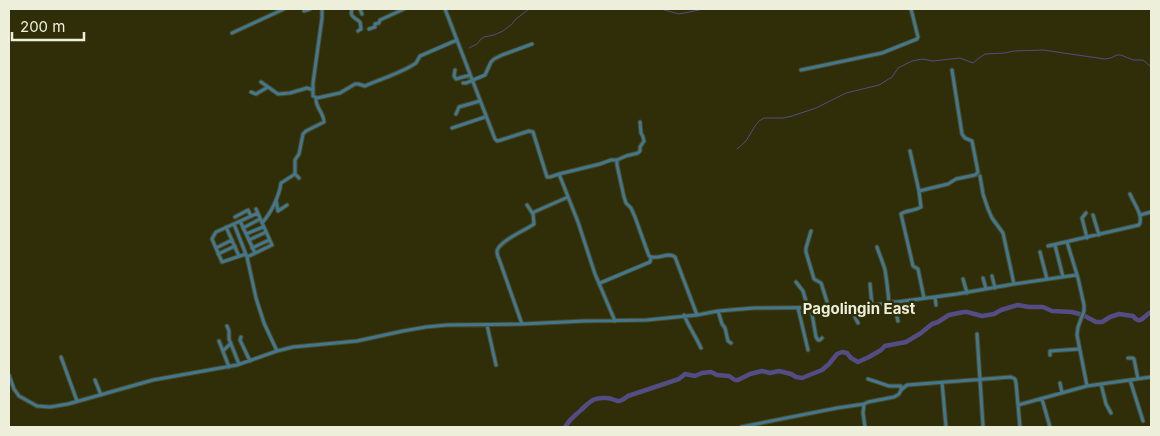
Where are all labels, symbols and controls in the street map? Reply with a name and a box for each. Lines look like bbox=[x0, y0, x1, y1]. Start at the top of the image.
scale bar bbox=[12, 10, 85, 42]
text: 200 m bbox=[20, 17, 65, 36]
district label: Pagolingin East bbox=[803, 299, 916, 318]

